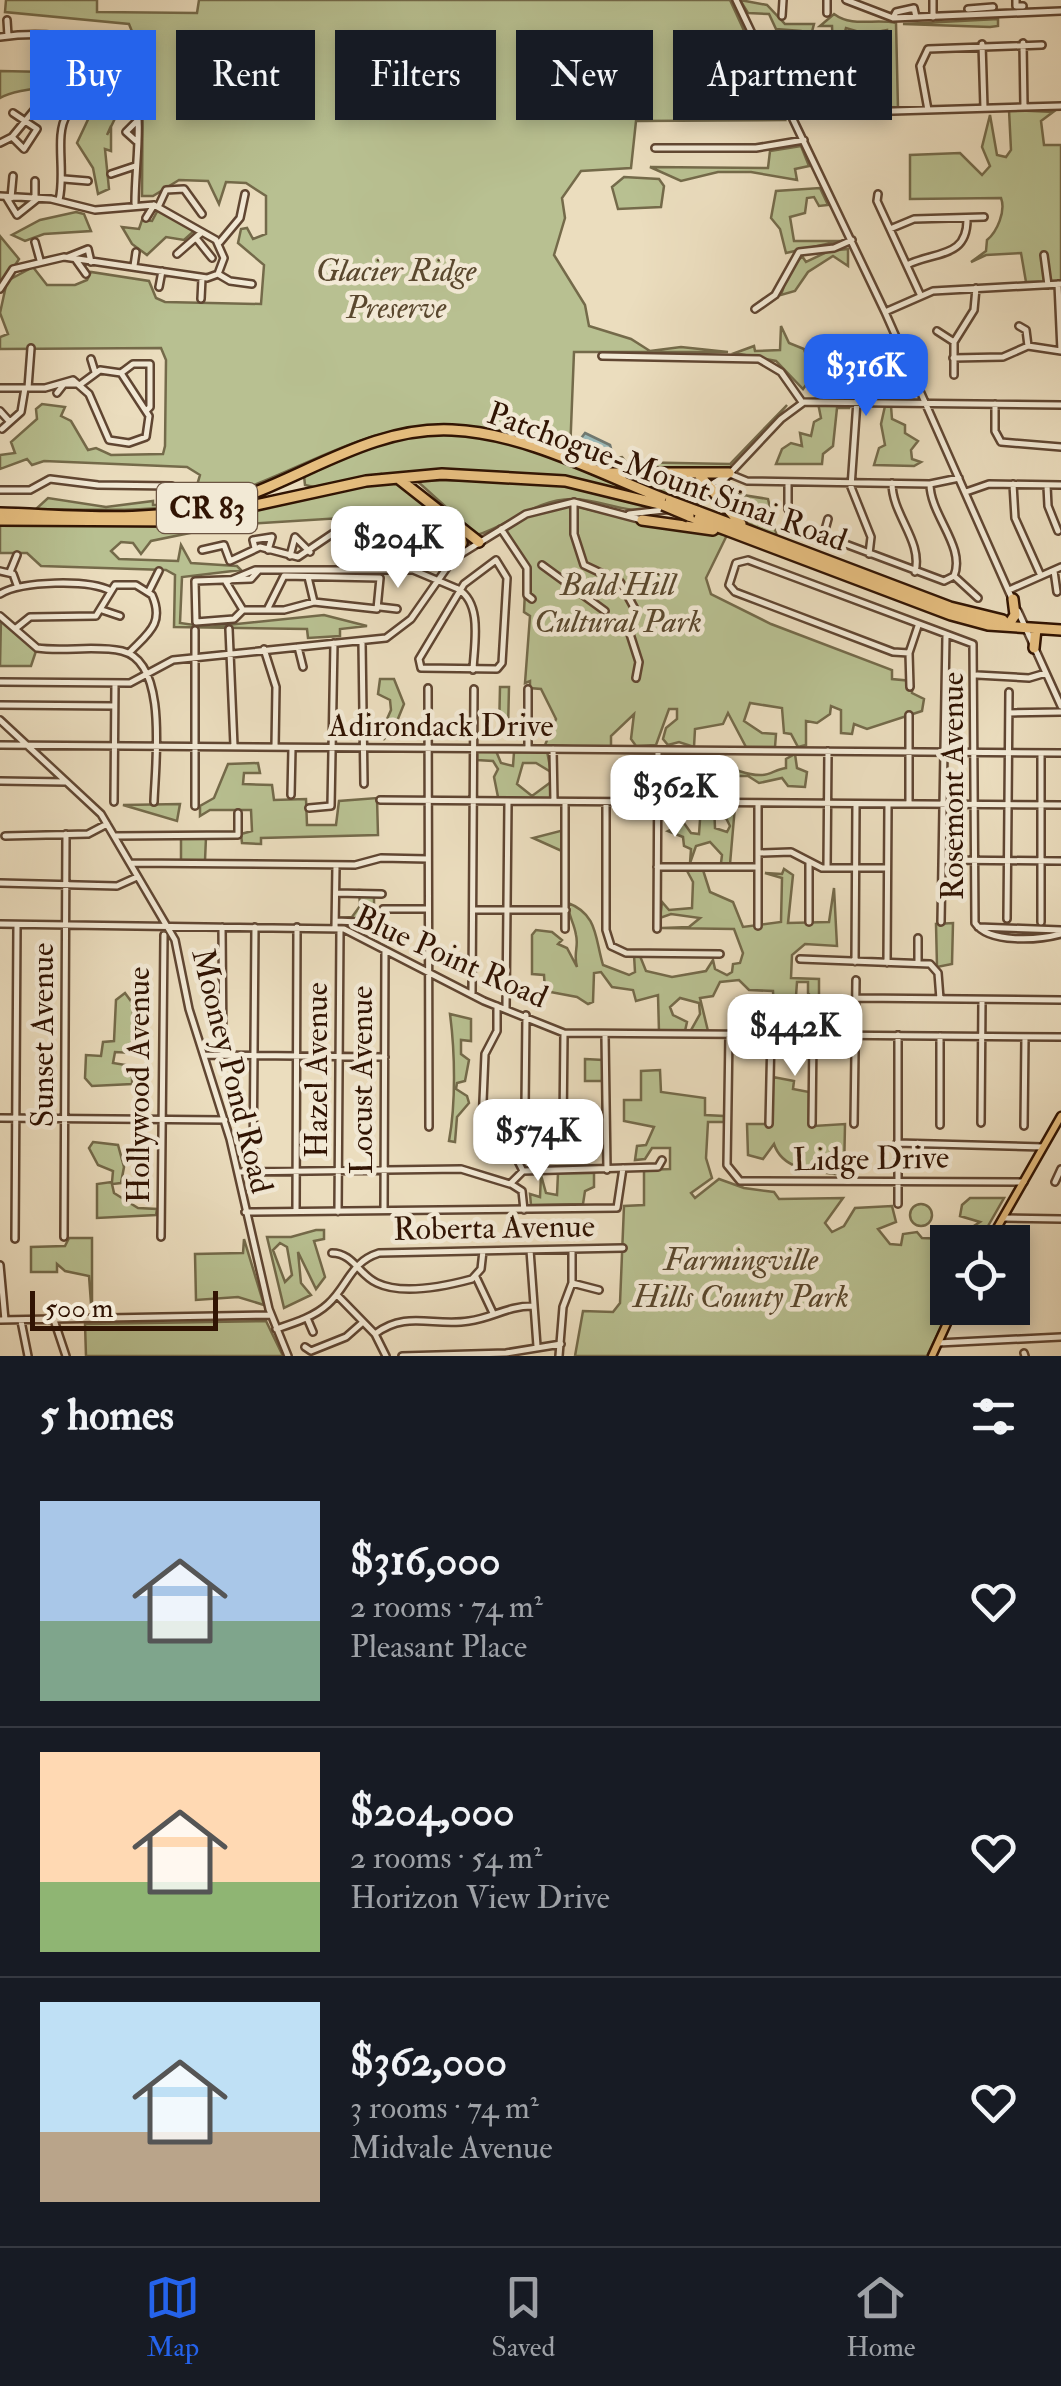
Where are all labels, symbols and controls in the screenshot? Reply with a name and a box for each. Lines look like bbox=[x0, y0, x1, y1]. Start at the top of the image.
chip: Buy bbox=[30, 30, 156, 120]
chip: Rent bbox=[176, 30, 315, 120]
chip: Filters bbox=[335, 30, 496, 120]
chip: New bbox=[516, 30, 653, 120]
chip: Apartment bbox=[673, 30, 892, 120]
park label: Glacier Ridge Preserve bbox=[316, 251, 477, 328]
pin: $316K bbox=[796, 334, 936, 419]
text: $316K bbox=[826, 346, 906, 386]
street label: Patchogue-Mount Sinai Road bbox=[482, 393, 852, 561]
road number: CR 83 bbox=[157, 483, 257, 533]
pin: $204K bbox=[328, 506, 468, 591]
text: $204K bbox=[353, 518, 443, 558]
park label: Bald Hill Cultural Park bbox=[534, 565, 702, 642]
street label: Rosemont Avenue bbox=[933, 672, 973, 900]
street label: Adirondack Drive bbox=[327, 706, 554, 746]
pin: $362K bbox=[605, 755, 745, 840]
text: $362K bbox=[632, 767, 718, 807]
street label: Blue Point Road bbox=[348, 897, 554, 1018]
street label: Sunset Avenue bbox=[23, 943, 63, 1127]
street label: Mooney Pond Road bbox=[182, 944, 282, 1198]
street label: Hollywood Avenue bbox=[119, 967, 159, 1203]
street label: Hazel Avenue bbox=[297, 982, 337, 1158]
street label: Locust Avenue bbox=[342, 986, 382, 1174]
pin: $442K bbox=[725, 994, 865, 1079]
text: $442K bbox=[749, 1006, 841, 1046]
pin: $574K bbox=[468, 1099, 608, 1184]
text: $574K bbox=[495, 1111, 581, 1151]
street label: Lidge Drive bbox=[792, 1138, 950, 1180]
street label: Roberta Avenue bbox=[393, 1206, 595, 1250]
map controls bbox=[930, 1225, 1030, 1325]
button: locate bbox=[930, 1225, 1030, 1325]
park label: Farmingville Hills County Park bbox=[631, 1240, 849, 1317]
scale bar bbox=[30, 1286, 218, 1330]
text: 500 m bbox=[45, 1291, 113, 1326]
icon: filters bbox=[966, 1389, 1021, 1444]
text: 5 homes bbox=[40, 1390, 174, 1442]
text: $316,000 bbox=[350, 1535, 500, 1587]
icon: home bbox=[120, 1541, 240, 1661]
icon: heart bbox=[966, 1574, 1021, 1629]
text: 2 rooms · 74 m² bbox=[350, 1587, 543, 1627]
text: Pleasant Place bbox=[350, 1627, 527, 1667]
text: $204,000 bbox=[350, 1786, 515, 1838]
icon: home bbox=[120, 1792, 240, 1912]
icon: heart bbox=[966, 1825, 1021, 1880]
text: 2 rooms · 54 m² bbox=[350, 1838, 542, 1878]
text: Horizon View Drive bbox=[350, 1878, 610, 1918]
text: $362,000 bbox=[350, 2036, 507, 2088]
icon: home bbox=[120, 2042, 240, 2162]
icon: heart bbox=[966, 2075, 1021, 2130]
text: 3 rooms · 74 m² bbox=[350, 2088, 539, 2128]
text: Midvale Avenue bbox=[350, 2128, 553, 2168]
tab: Map bbox=[145, 2270, 200, 2365]
tab: Saved bbox=[491, 2270, 555, 2365]
tab: Home bbox=[846, 2270, 916, 2365]

